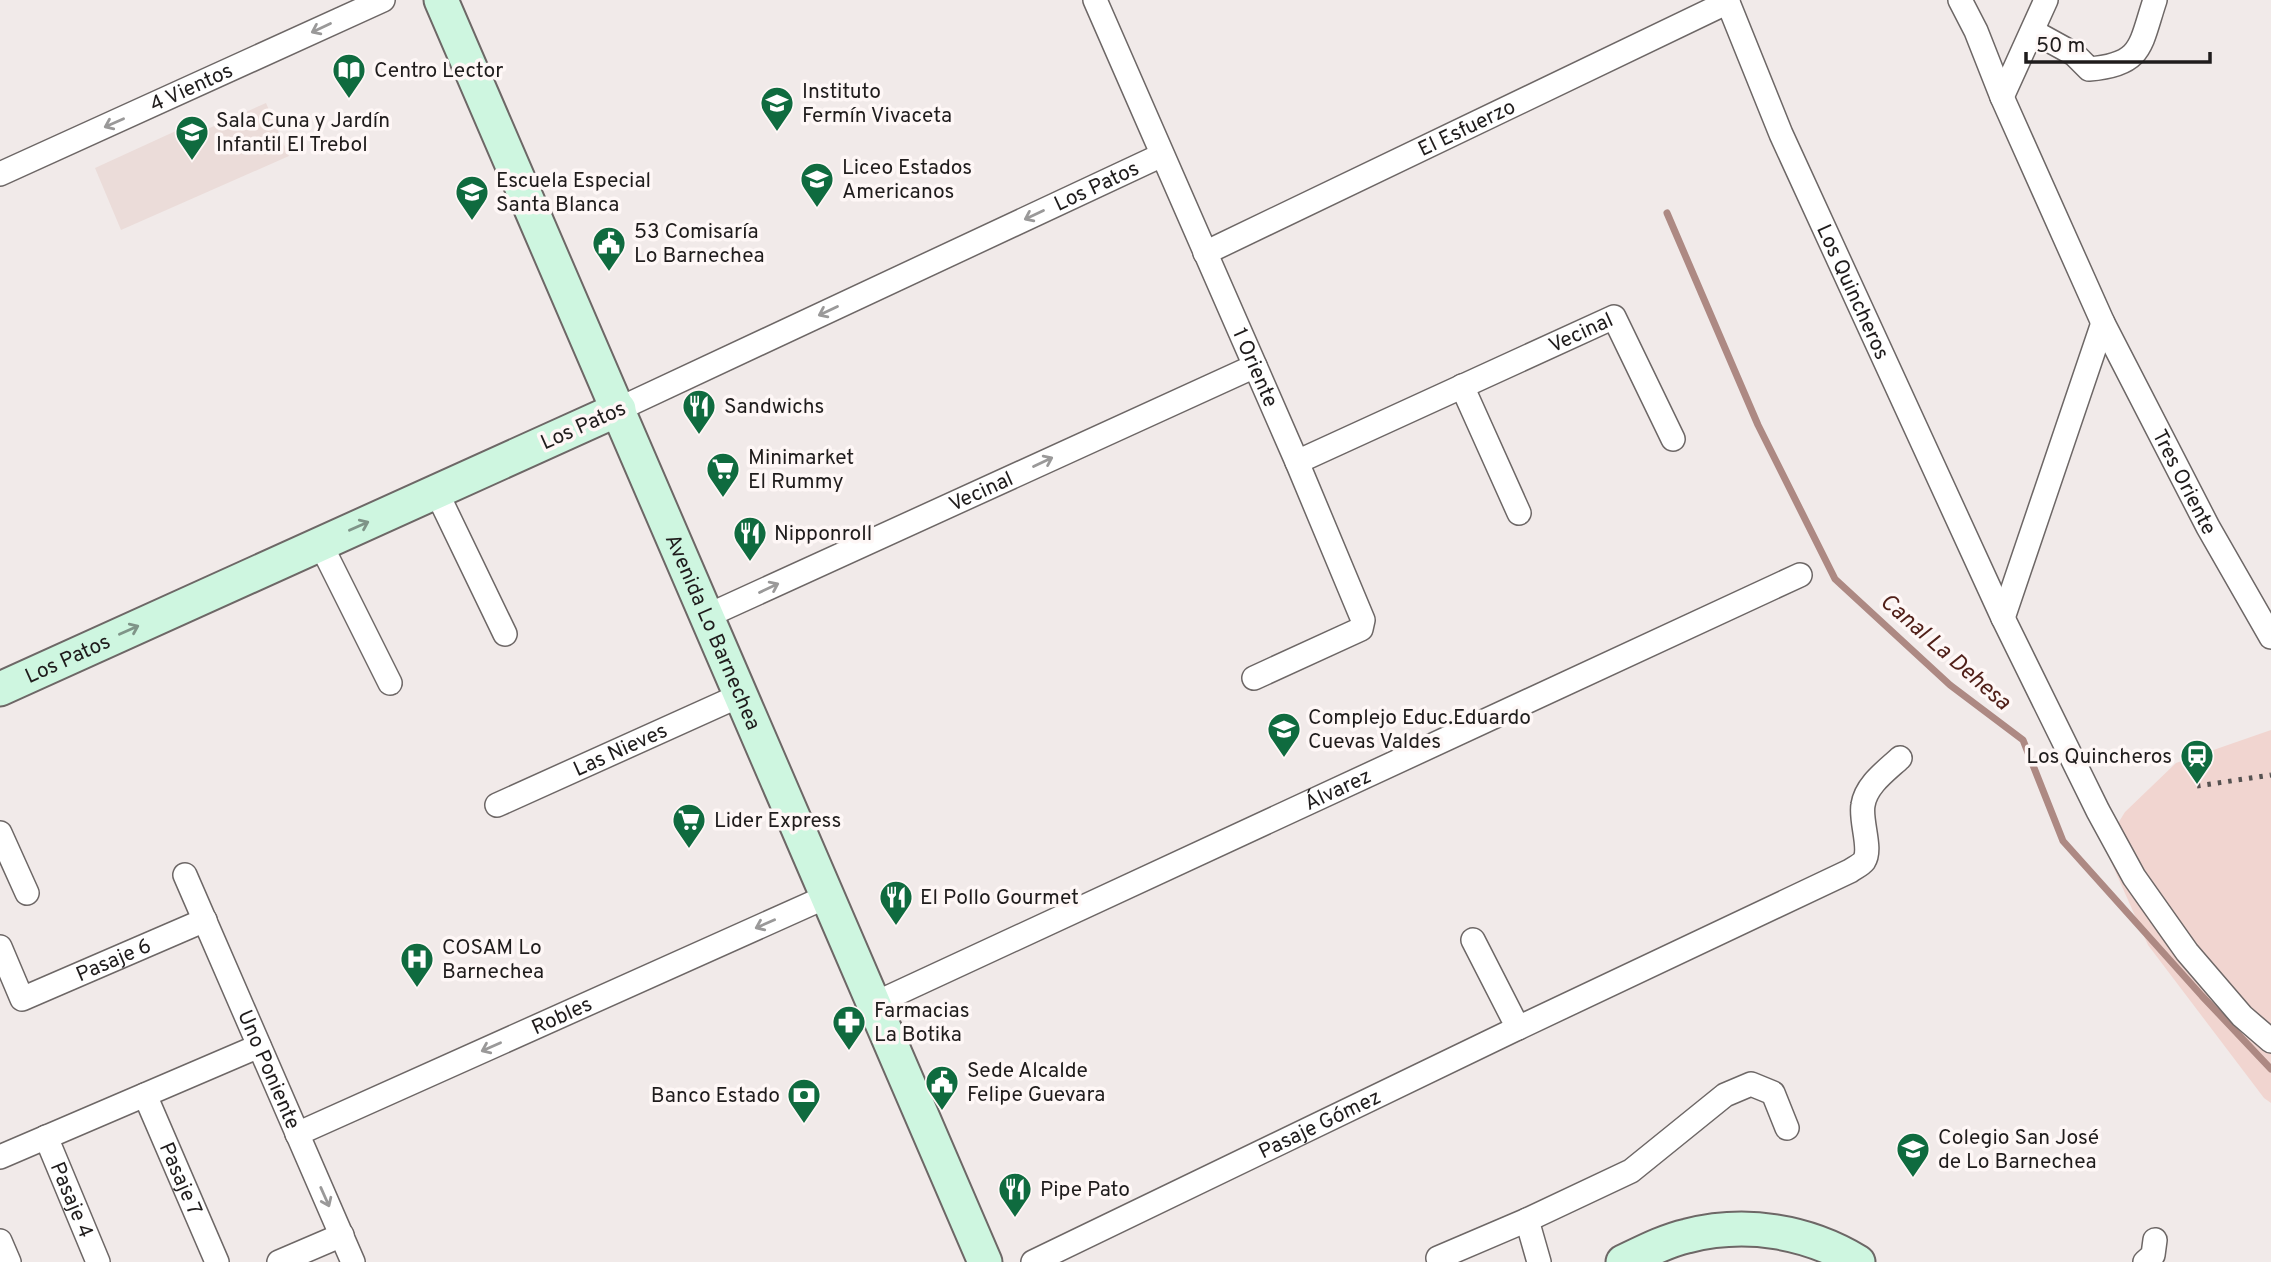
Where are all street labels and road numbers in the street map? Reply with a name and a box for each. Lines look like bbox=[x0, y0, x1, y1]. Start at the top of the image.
street label: 4 Vientos bbox=[146, 58, 238, 119]
street label: El Esfuerzo bbox=[1414, 94, 1520, 164]
street label: Los Patos bbox=[1050, 156, 1144, 219]
street label: Los Quincheros bbox=[1809, 220, 1895, 364]
street label: Vecinal bbox=[1545, 307, 1618, 360]
street label: 1 Oriente bbox=[1225, 324, 1283, 412]
street label: Los Patos bbox=[537, 396, 631, 457]
street label: Tres Oriente bbox=[2145, 425, 2222, 540]
street label: Vecinal bbox=[945, 466, 1018, 519]
street label: Avenida Lo Barnechea bbox=[658, 530, 766, 735]
street label: Los Patos bbox=[21, 629, 115, 691]
street label: Las Nieves bbox=[569, 718, 672, 784]
street label: Álvarez bbox=[1300, 763, 1376, 818]
street label: Pasaje 6 bbox=[72, 933, 156, 989]
street label: Robles bbox=[528, 991, 597, 1042]
street label: Uno Poniente bbox=[230, 1006, 306, 1134]
street label: Pasaje Gómez bbox=[1254, 1084, 1386, 1166]
street label: Pasaje 7 bbox=[152, 1138, 207, 1220]
street label: Pasaje 4 bbox=[43, 1158, 99, 1242]

